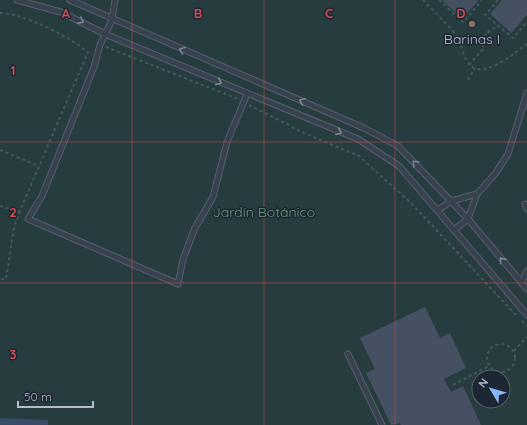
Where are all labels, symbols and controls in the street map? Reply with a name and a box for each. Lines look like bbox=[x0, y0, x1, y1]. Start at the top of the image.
text: A bbox=[62, 5, 71, 21]
text: B bbox=[194, 5, 202, 21]
text: C bbox=[325, 5, 333, 21]
text: D bbox=[456, 5, 466, 21]
one-way arrow bbox=[76, 16, 84, 24]
marker: Barinas I bbox=[467, 19, 477, 29]
place label: Barinas I bbox=[444, 30, 500, 48]
one-way arrow bbox=[179, 47, 187, 55]
text: 1 bbox=[10, 62, 16, 78]
one-way arrow bbox=[215, 77, 222, 85]
one-way arrow bbox=[298, 98, 306, 106]
one-way arrow bbox=[335, 127, 342, 135]
one-way arrow bbox=[412, 160, 419, 168]
park label: Jardín Botánico bbox=[213, 203, 315, 221]
text: 2 bbox=[9, 204, 17, 220]
one-way arrow bbox=[499, 257, 506, 264]
text: 3 bbox=[10, 346, 17, 362]
north arrow bbox=[471, 369, 511, 409]
text: N bbox=[475, 375, 491, 390]
scale bar bbox=[18, 383, 93, 409]
text: 50 m bbox=[24, 389, 52, 404]

